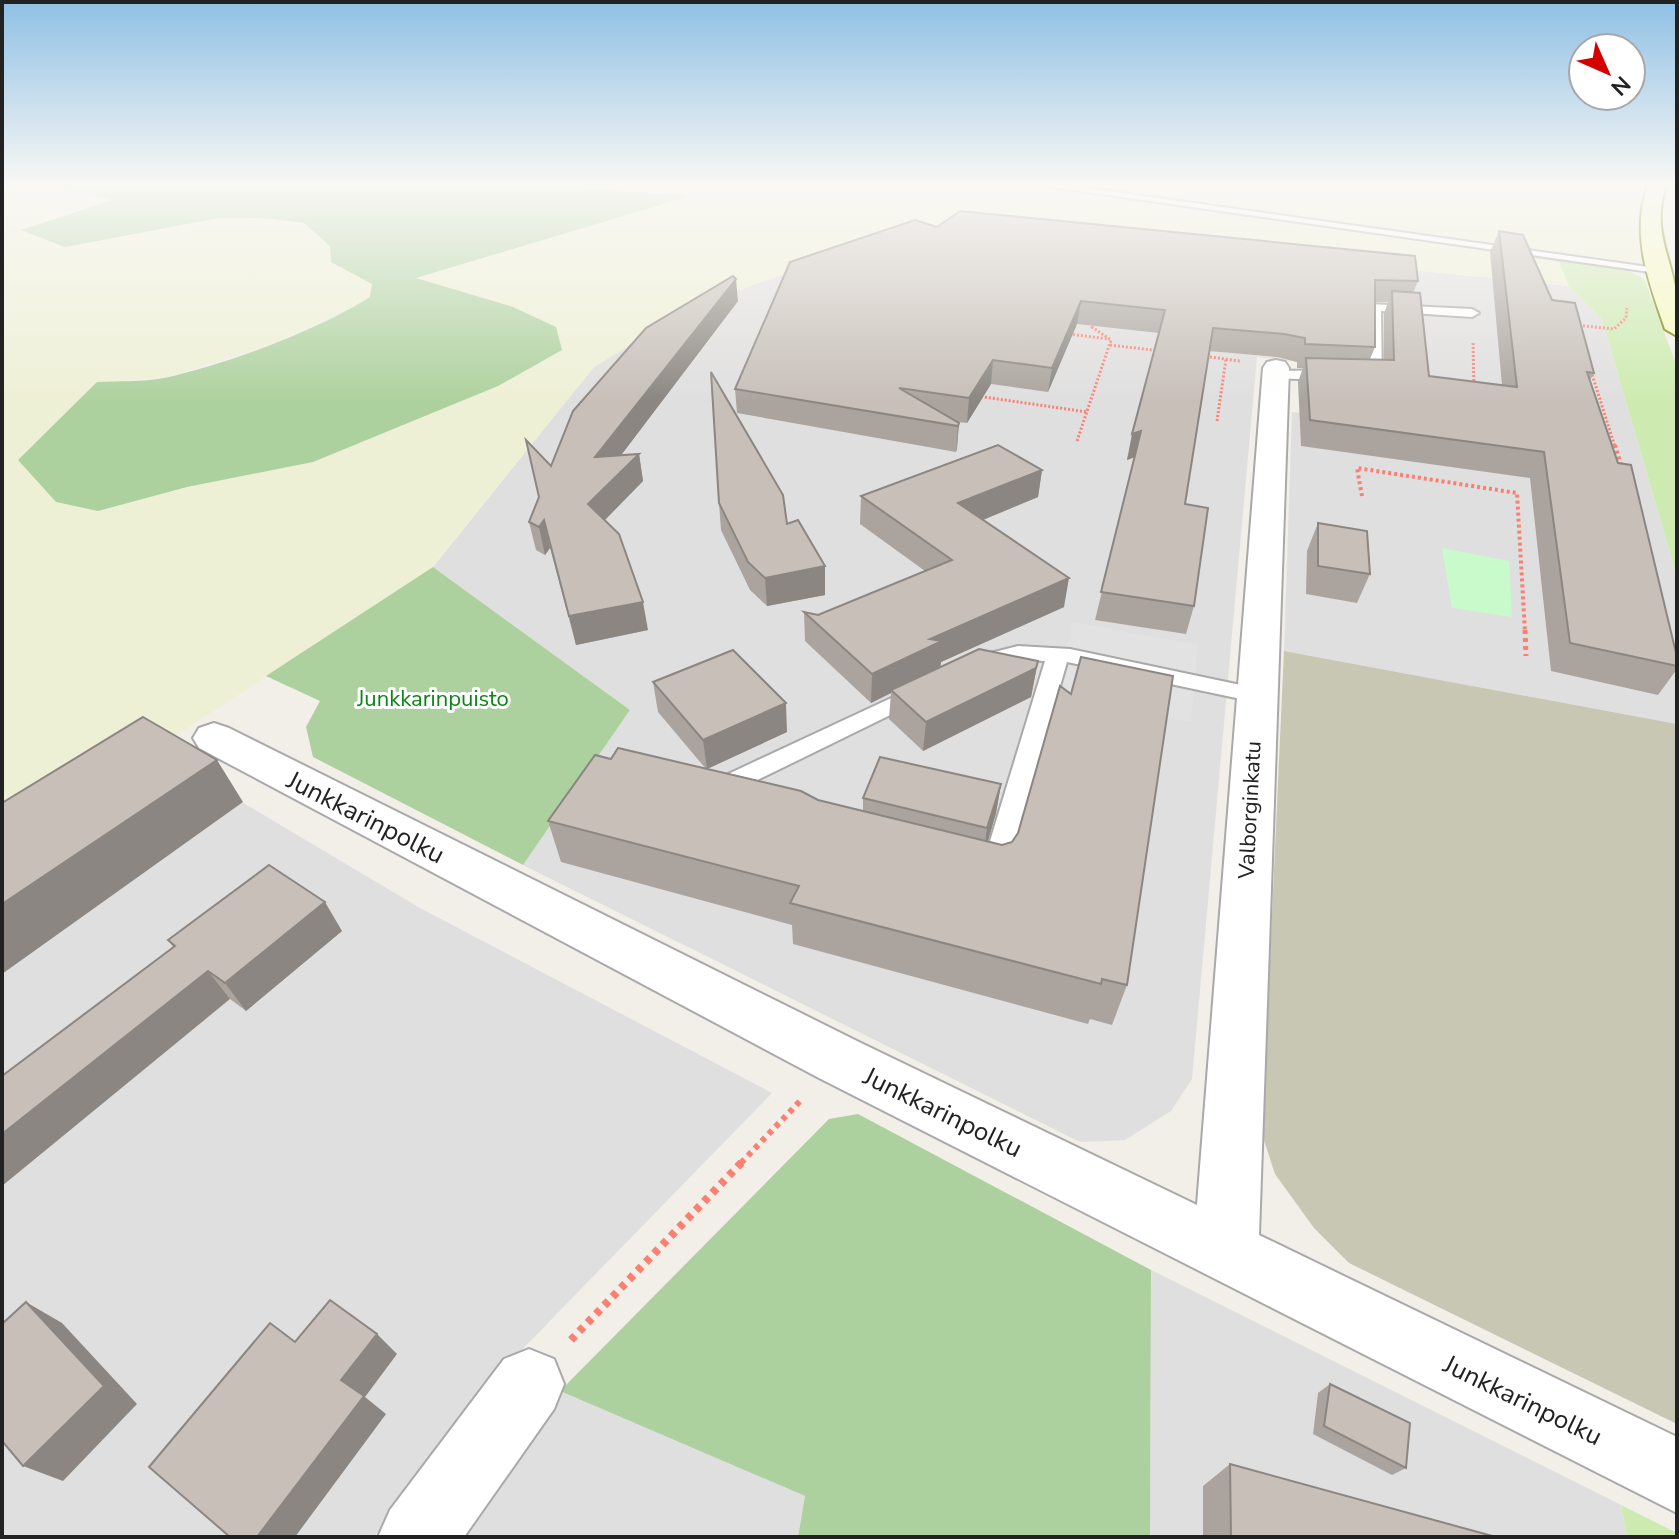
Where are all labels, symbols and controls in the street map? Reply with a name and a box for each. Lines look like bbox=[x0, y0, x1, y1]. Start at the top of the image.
north arrow bbox=[1567, 32, 1647, 112]
text: N bbox=[1604, 69, 1637, 102]
park label: Junkkarinpuisto bbox=[356, 684, 509, 714]
street label: Valborginkatu bbox=[1231, 740, 1269, 881]
street label: Junkkarinpolku bbox=[280, 762, 451, 872]
street label: Junkkarinpolku bbox=[857, 1058, 1028, 1166]
street label: Junkkarinpolku bbox=[1437, 1346, 1608, 1454]

